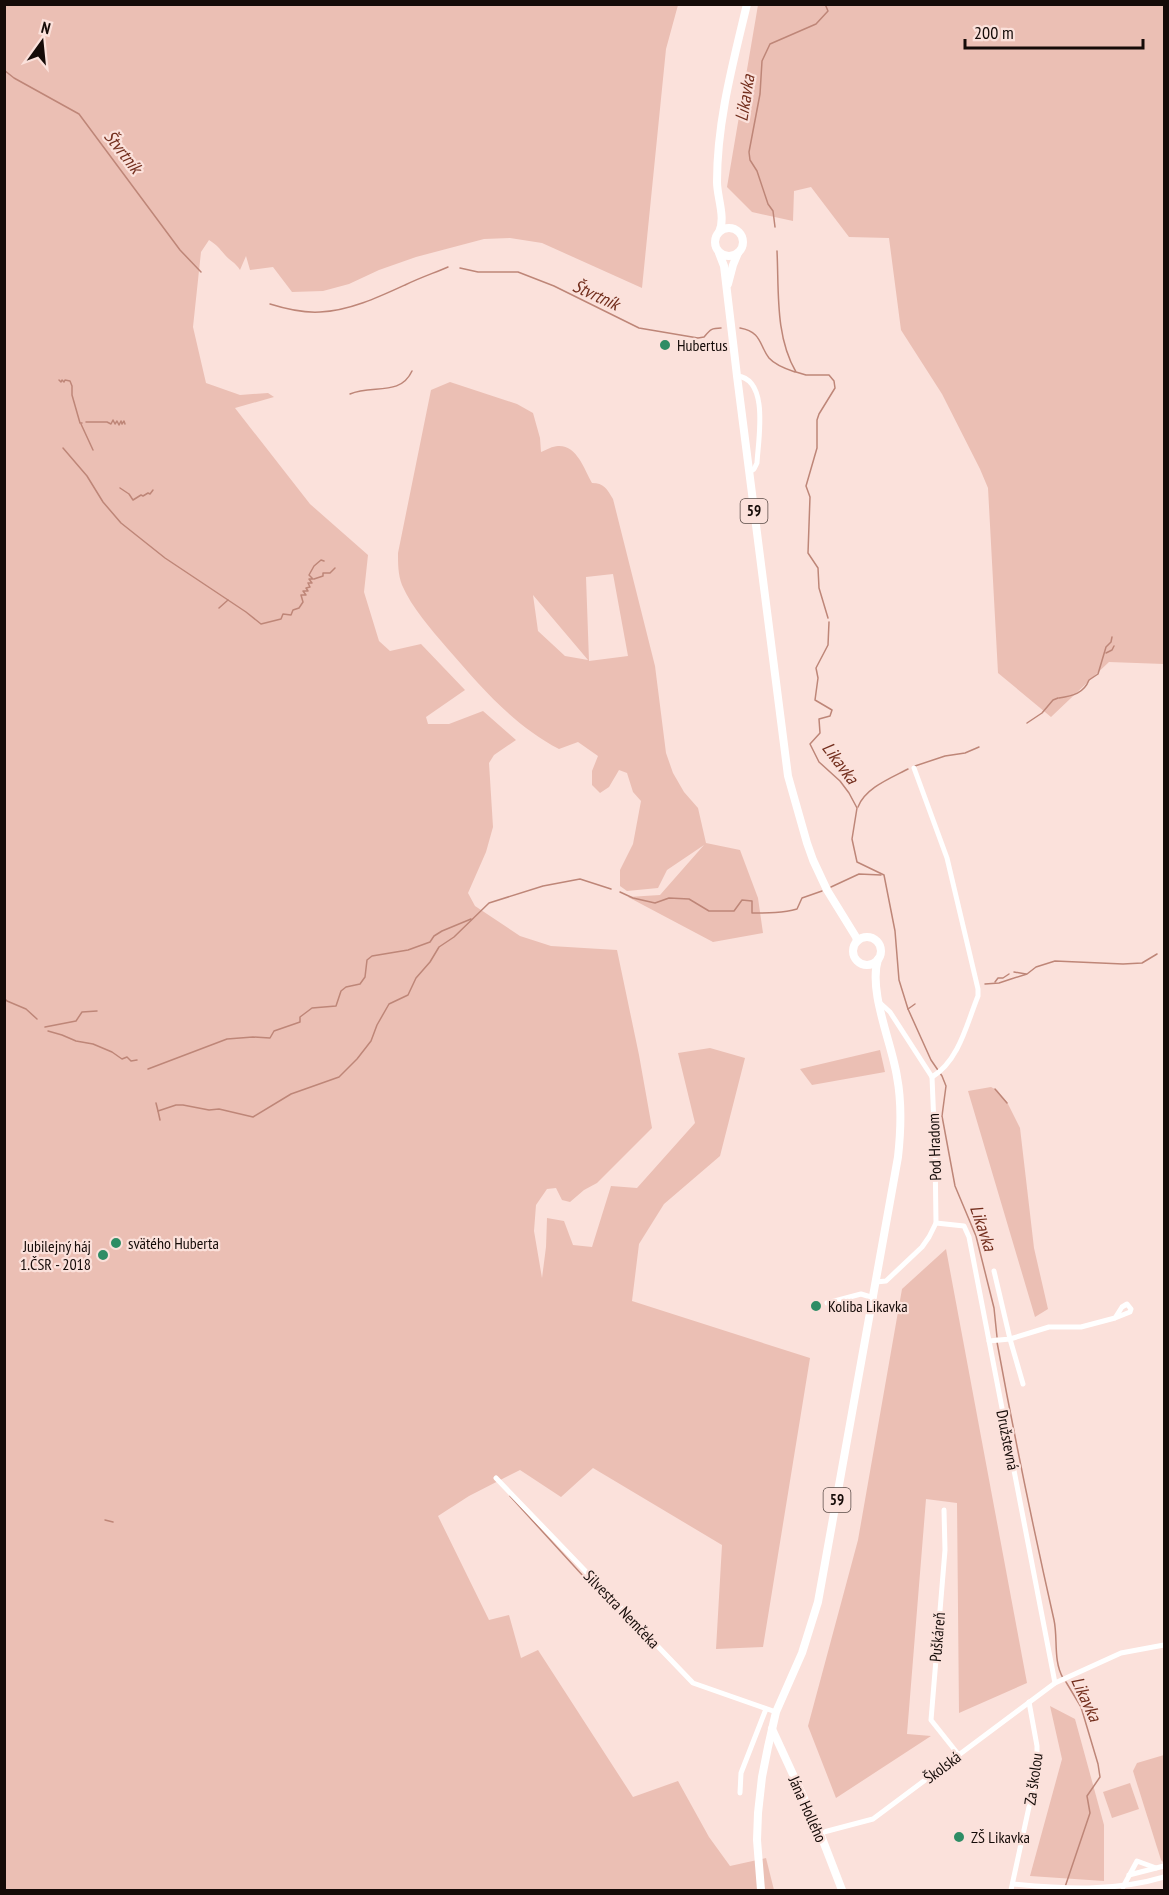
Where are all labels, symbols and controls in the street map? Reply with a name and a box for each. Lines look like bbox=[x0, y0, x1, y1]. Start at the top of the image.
north arrow bbox=[12, 12, 72, 72]
scale bar bbox=[965, 12, 1144, 50]
text: N bbox=[39, 17, 53, 38]
text: 200 m bbox=[974, 21, 1014, 44]
water label: Likavka bbox=[729, 72, 760, 123]
water label: Štvrtník bbox=[99, 125, 149, 180]
water label: Štvrtník bbox=[569, 274, 625, 316]
place label: Hubertus bbox=[677, 335, 728, 355]
marker: Hubertus bbox=[658, 338, 672, 352]
road number: 59 bbox=[740, 499, 768, 523]
water label: Likavka bbox=[817, 737, 864, 789]
street label: Pod Hradom bbox=[923, 1113, 945, 1181]
water label: Likavka bbox=[965, 1202, 1002, 1254]
place label: svätého Huberta bbox=[128, 1233, 219, 1253]
place label: Jubilejný háj 1.ČSR - 2018 bbox=[20, 1236, 91, 1274]
marker: svätého Huberta bbox=[109, 1236, 123, 1250]
marker: Jubilejný háj 1.ČSR - 2018 bbox=[96, 1248, 110, 1262]
place label: Koliba Likavka bbox=[828, 1296, 908, 1316]
marker: Koliba Likavka bbox=[809, 1299, 823, 1313]
street label: Družstevná bbox=[992, 1408, 1024, 1472]
road number: 59 bbox=[824, 1488, 850, 1512]
street label: Silvestra Nemčeka bbox=[580, 1566, 664, 1652]
street label: Puškáreň bbox=[925, 1611, 949, 1663]
water label: Likavka bbox=[1066, 1673, 1107, 1726]
street label: Školská bbox=[919, 1747, 965, 1787]
street label: Za školou bbox=[1019, 1752, 1047, 1806]
street label: Jána Hollého bbox=[784, 1772, 832, 1845]
place label: ZŠ Likavka bbox=[971, 1827, 1030, 1847]
marker: ZŠ Likavka bbox=[952, 1830, 966, 1844]

